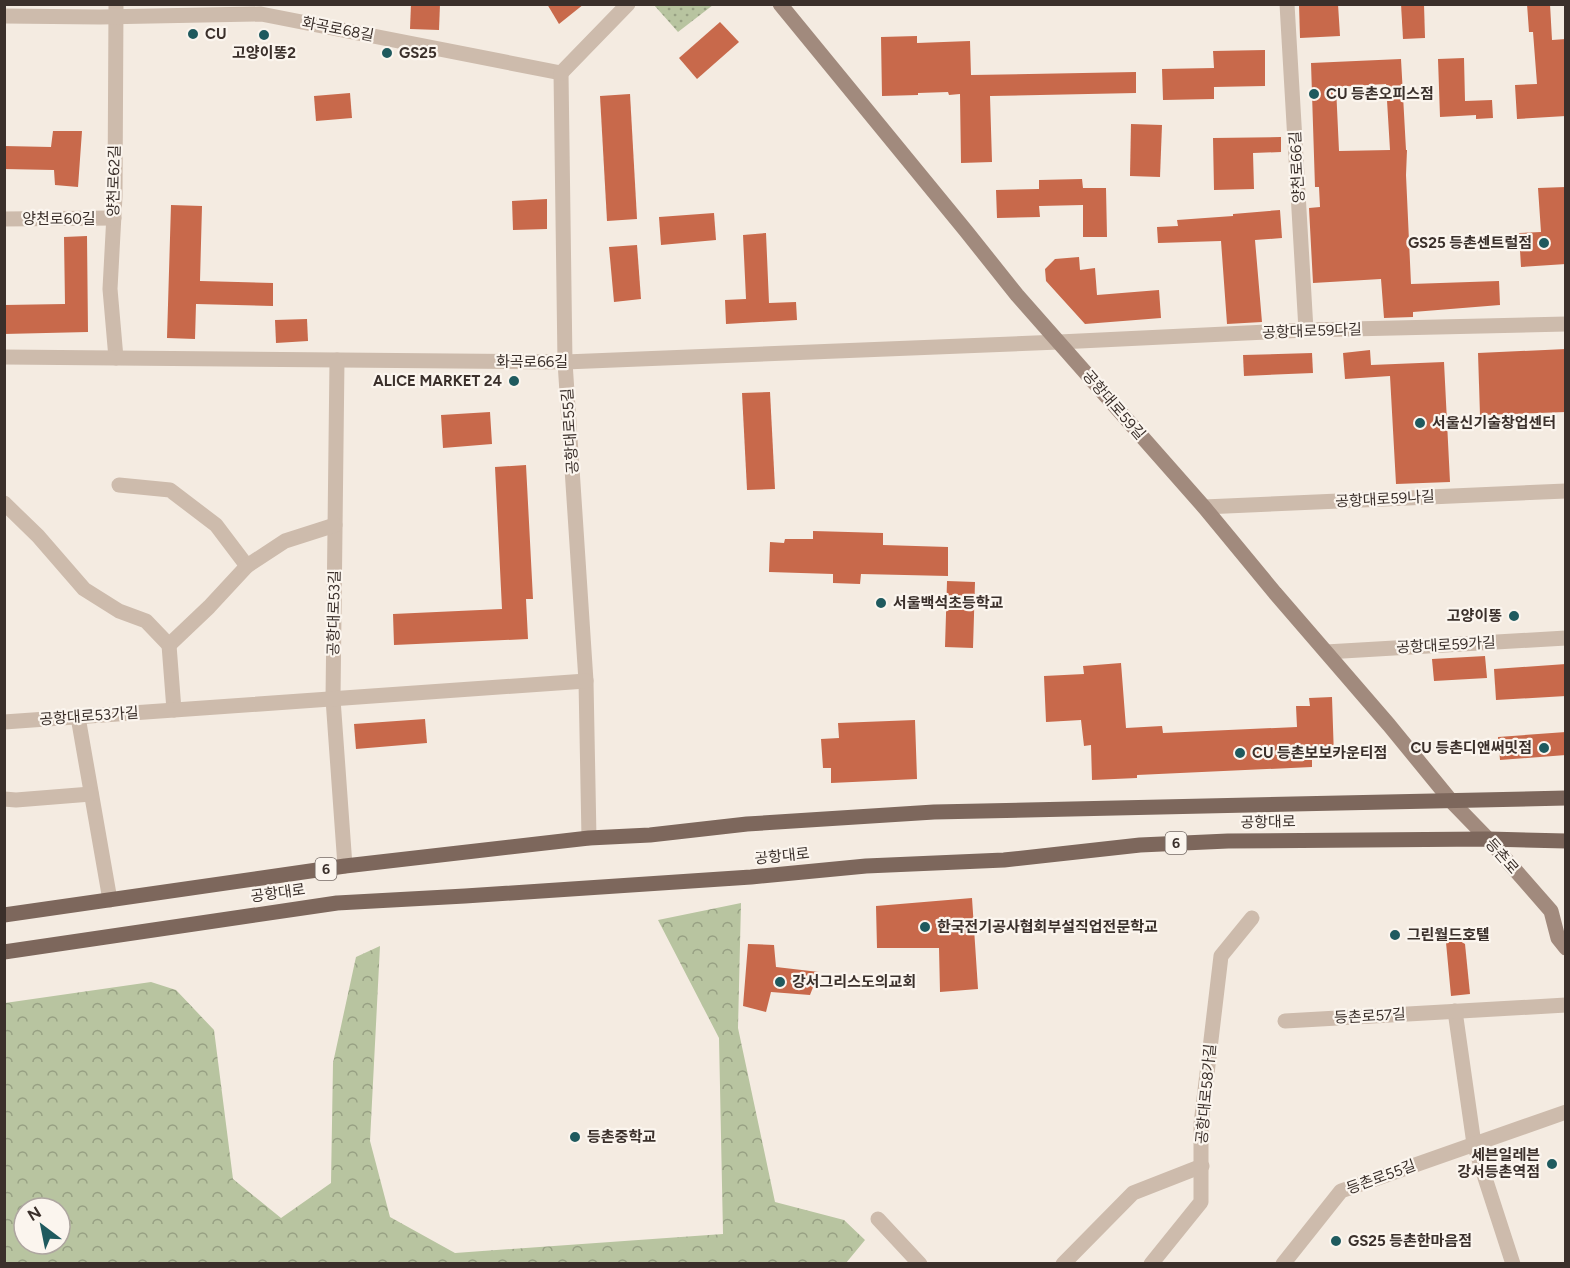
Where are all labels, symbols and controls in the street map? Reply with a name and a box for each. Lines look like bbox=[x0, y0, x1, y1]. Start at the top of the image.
street label: 화곡로68길 bbox=[300, 13, 376, 45]
place label: CU bbox=[205, 25, 226, 43]
marker: CU bbox=[186, 27, 200, 41]
marker: 고양이똥2 bbox=[257, 28, 271, 42]
place label: 고양이똥2 bbox=[232, 44, 296, 62]
place label: GS25 bbox=[399, 44, 437, 62]
marker: GS25 bbox=[380, 46, 394, 60]
place label: CU 등촌오피스점 bbox=[1326, 85, 1434, 103]
marker: CU 등촌오피스점 bbox=[1307, 87, 1321, 101]
street label: 양천로66길 bbox=[1286, 130, 1308, 204]
street label: 양천로62길 bbox=[104, 145, 124, 217]
street label: 양천로60길 bbox=[22, 210, 96, 228]
place label: GS25 등촌센트럴점 bbox=[1408, 234, 1532, 252]
marker: GS25 등촌센트럴점 bbox=[1537, 236, 1551, 250]
street label: 공항대로59다길 bbox=[1262, 320, 1362, 342]
street label: 화곡로66길 bbox=[496, 353, 568, 371]
street label: 공항대로59길 bbox=[1079, 367, 1149, 443]
place label: ALICE MARKET 24 bbox=[373, 372, 502, 390]
marker: ALICE MARKET 24 bbox=[507, 374, 521, 388]
street label: 공항대로55길 bbox=[558, 387, 582, 475]
place label: 서울신기술창업센터 bbox=[1432, 414, 1556, 432]
marker: 서울신기술창업센터 bbox=[1413, 416, 1427, 430]
street label: 공항대로59나길 bbox=[1335, 487, 1435, 511]
street label: 공항대로53길 bbox=[324, 570, 344, 656]
place label: 서울백석초등학교 bbox=[893, 594, 1004, 612]
marker: 서울백석초등학교 bbox=[874, 596, 888, 610]
place label: 고양이똥 bbox=[1447, 607, 1502, 625]
marker: 고양이똥 bbox=[1507, 609, 1521, 623]
street label: 공항대로59가길 bbox=[1396, 633, 1496, 657]
street label: 공항대로53가길 bbox=[39, 704, 139, 728]
place label: CU 등촌디앤써밋점 bbox=[1410, 739, 1532, 757]
marker: CU 등촌디앤써밋점 bbox=[1537, 741, 1551, 755]
place label: CU 등촌보보카운티점 bbox=[1252, 744, 1387, 762]
marker: CU 등촌보보카운티점 bbox=[1233, 746, 1247, 760]
street label: 공항대로 bbox=[1240, 813, 1296, 831]
road number: 6 bbox=[1166, 832, 1186, 854]
street label: 등촌로 bbox=[1482, 834, 1522, 878]
street label: 공항대로 bbox=[754, 844, 810, 868]
road number: 6 bbox=[316, 858, 336, 880]
street label: 공항대로 bbox=[249, 880, 307, 906]
place label: 한국전기공사협회부설직업전문학교 bbox=[937, 918, 1158, 936]
marker: 한국전기공사협회부설직업전문학교 bbox=[918, 920, 932, 934]
place label: 그린월드호텔 bbox=[1407, 926, 1490, 944]
marker: 그린월드호텔 bbox=[1388, 928, 1402, 942]
place label: 강서그리스도의교회 bbox=[792, 973, 916, 991]
marker: 강서그리스도의교회 bbox=[773, 975, 787, 989]
street label: 등촌로57길 bbox=[1334, 1005, 1406, 1027]
street label: 공항대로58가길 bbox=[1193, 1043, 1219, 1145]
place label: 등촌중학교 bbox=[587, 1128, 656, 1146]
marker: 등촌중학교 bbox=[568, 1130, 582, 1144]
place label: 세븐일레븐 강서등촌역점 bbox=[1457, 1146, 1540, 1181]
street label: 등촌로55길 bbox=[1344, 1156, 1418, 1198]
marker: 세븐일레븐 강서등촌역점 bbox=[1545, 1157, 1559, 1171]
north arrow bbox=[12, 1196, 72, 1256]
text: N bbox=[24, 1202, 45, 1225]
place label: GS25 등촌한마음점 bbox=[1348, 1232, 1472, 1250]
marker: GS25 등촌한마음점 bbox=[1329, 1234, 1343, 1248]

